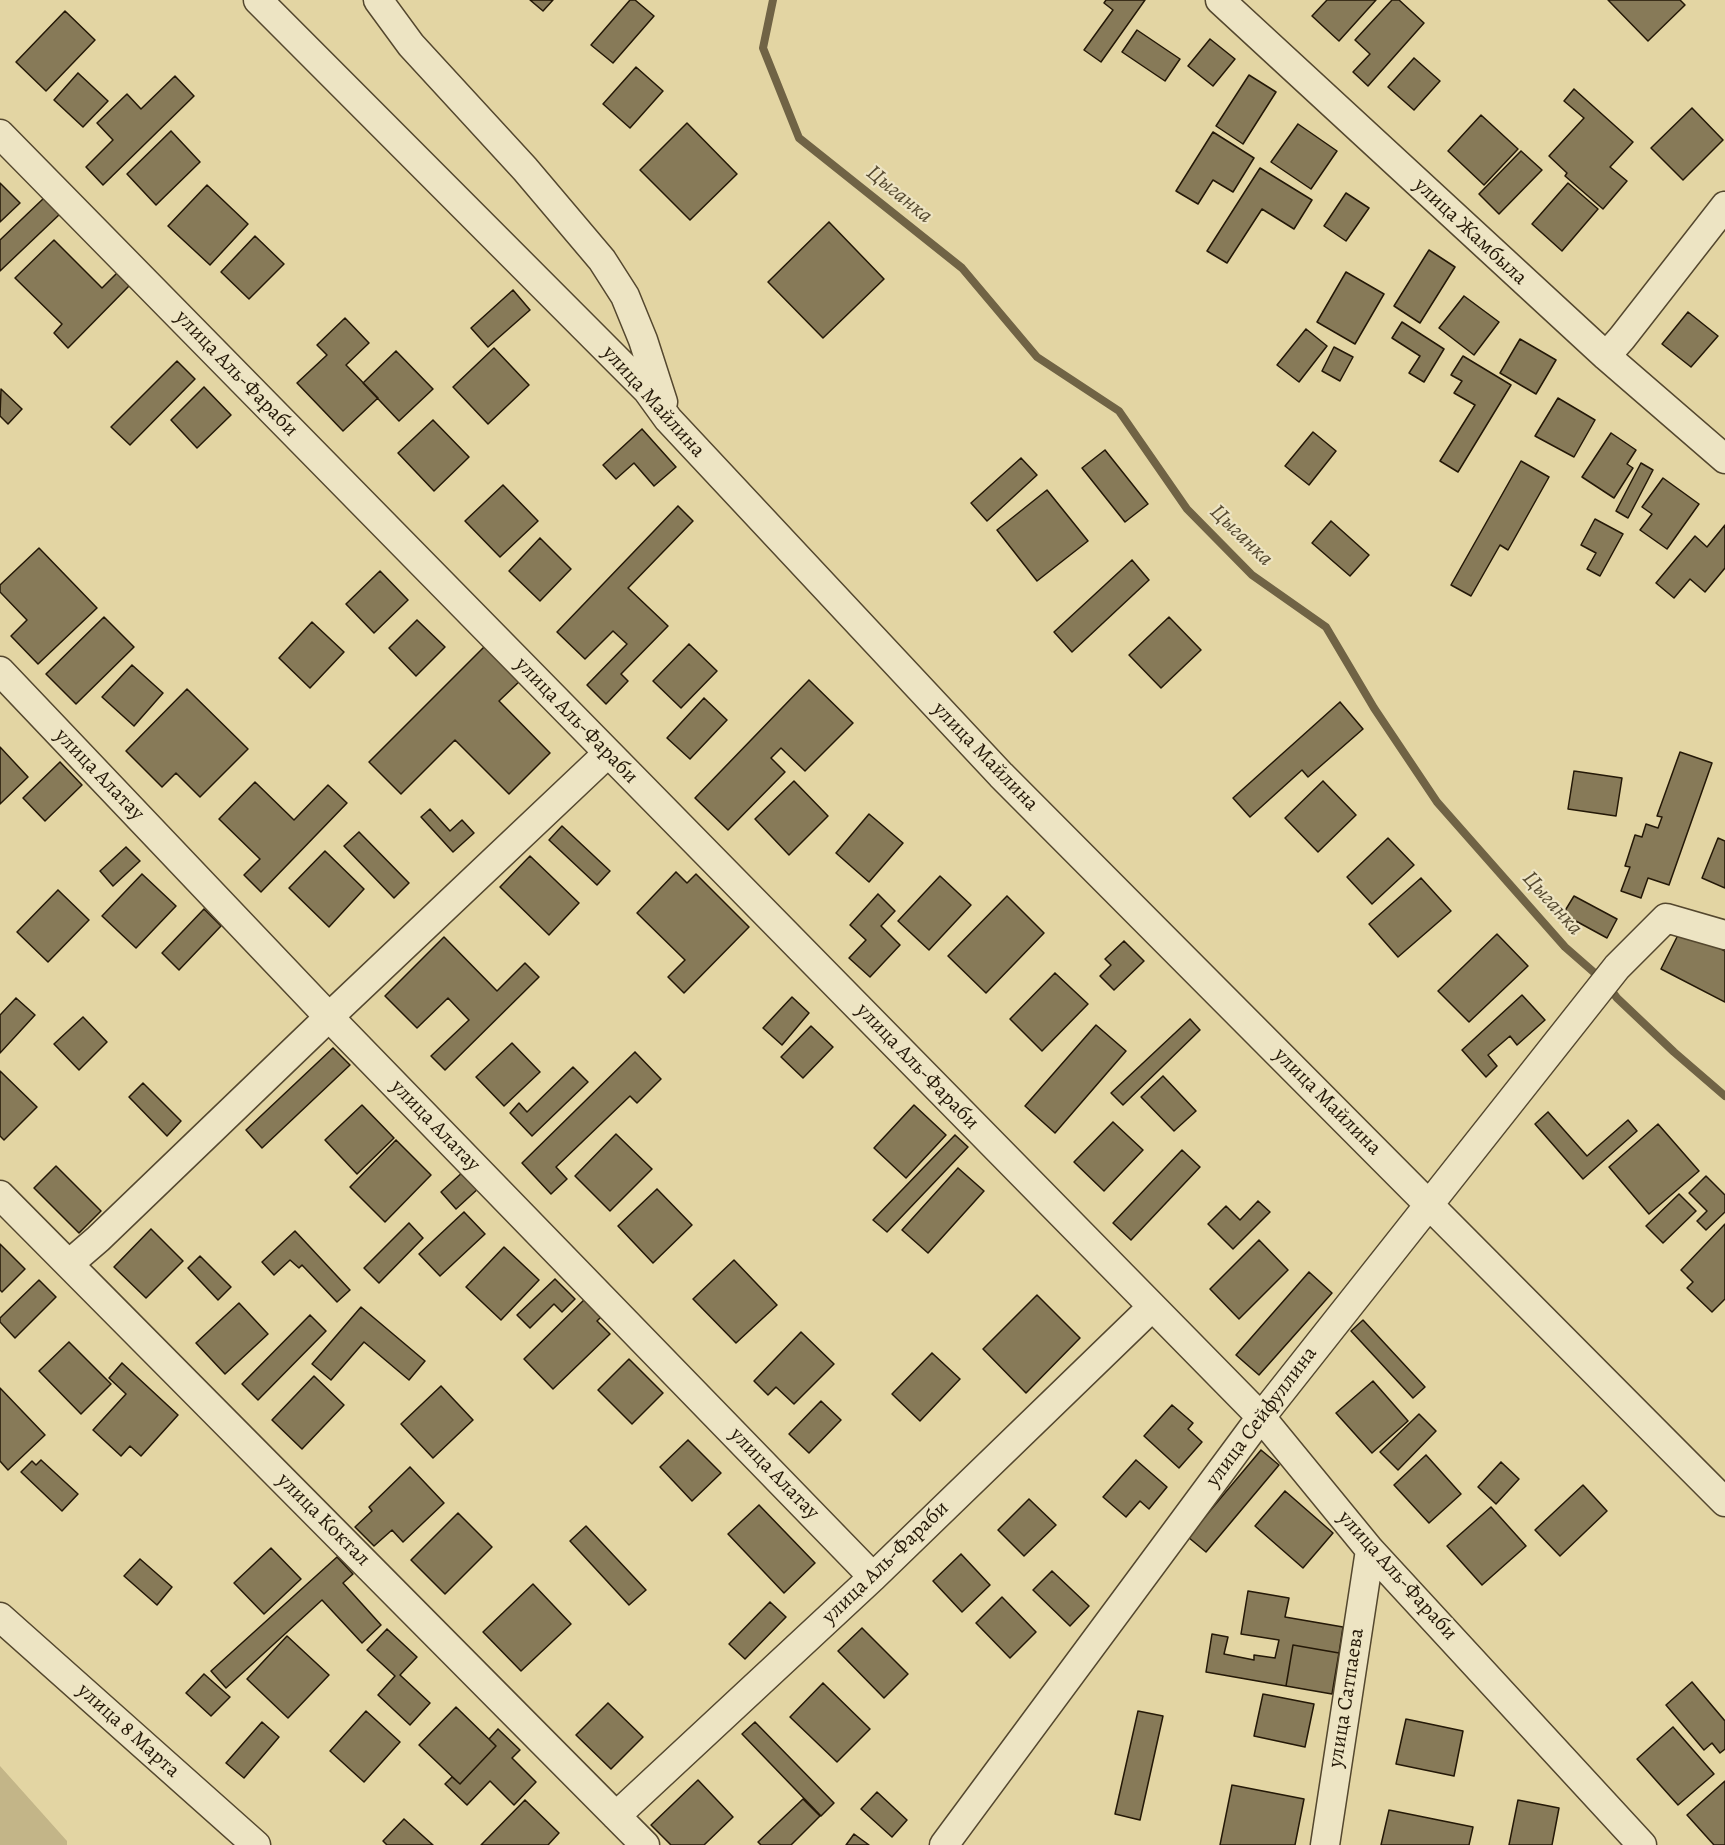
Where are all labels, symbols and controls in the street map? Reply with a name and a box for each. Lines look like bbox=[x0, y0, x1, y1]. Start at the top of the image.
water label: Цыганка bbox=[861, 160, 937, 230]
street label: улица Жамбыла bbox=[1408, 173, 1532, 291]
street label: улица Аль-Фараби bbox=[169, 305, 303, 443]
street label: улица Майлина bbox=[596, 341, 710, 463]
water label: Цыганка bbox=[1204, 500, 1278, 572]
street label: улица Аль-Фараби bbox=[509, 652, 643, 790]
street label: улица Майлина bbox=[927, 697, 1043, 817]
street label: улица Алатау bbox=[49, 724, 149, 826]
water label: Цыганка bbox=[1516, 866, 1588, 942]
street label: улица Аль-Фараби bbox=[850, 998, 984, 1136]
street label: улица Майлина bbox=[1268, 1043, 1386, 1161]
street label: улица Алатау bbox=[385, 1075, 485, 1177]
street label: улица Сейфуллина bbox=[1201, 1342, 1323, 1492]
street label: улица Алатау bbox=[724, 1423, 824, 1525]
street label: улица Коктал bbox=[271, 1468, 375, 1572]
street label: улица Аль-Фараби bbox=[817, 1496, 955, 1630]
street label: улица Аль-Фараби bbox=[1332, 1506, 1462, 1646]
street label: улица Сатпаева bbox=[1324, 1627, 1370, 1769]
street label: улица 8 Марта bbox=[71, 1678, 185, 1784]

